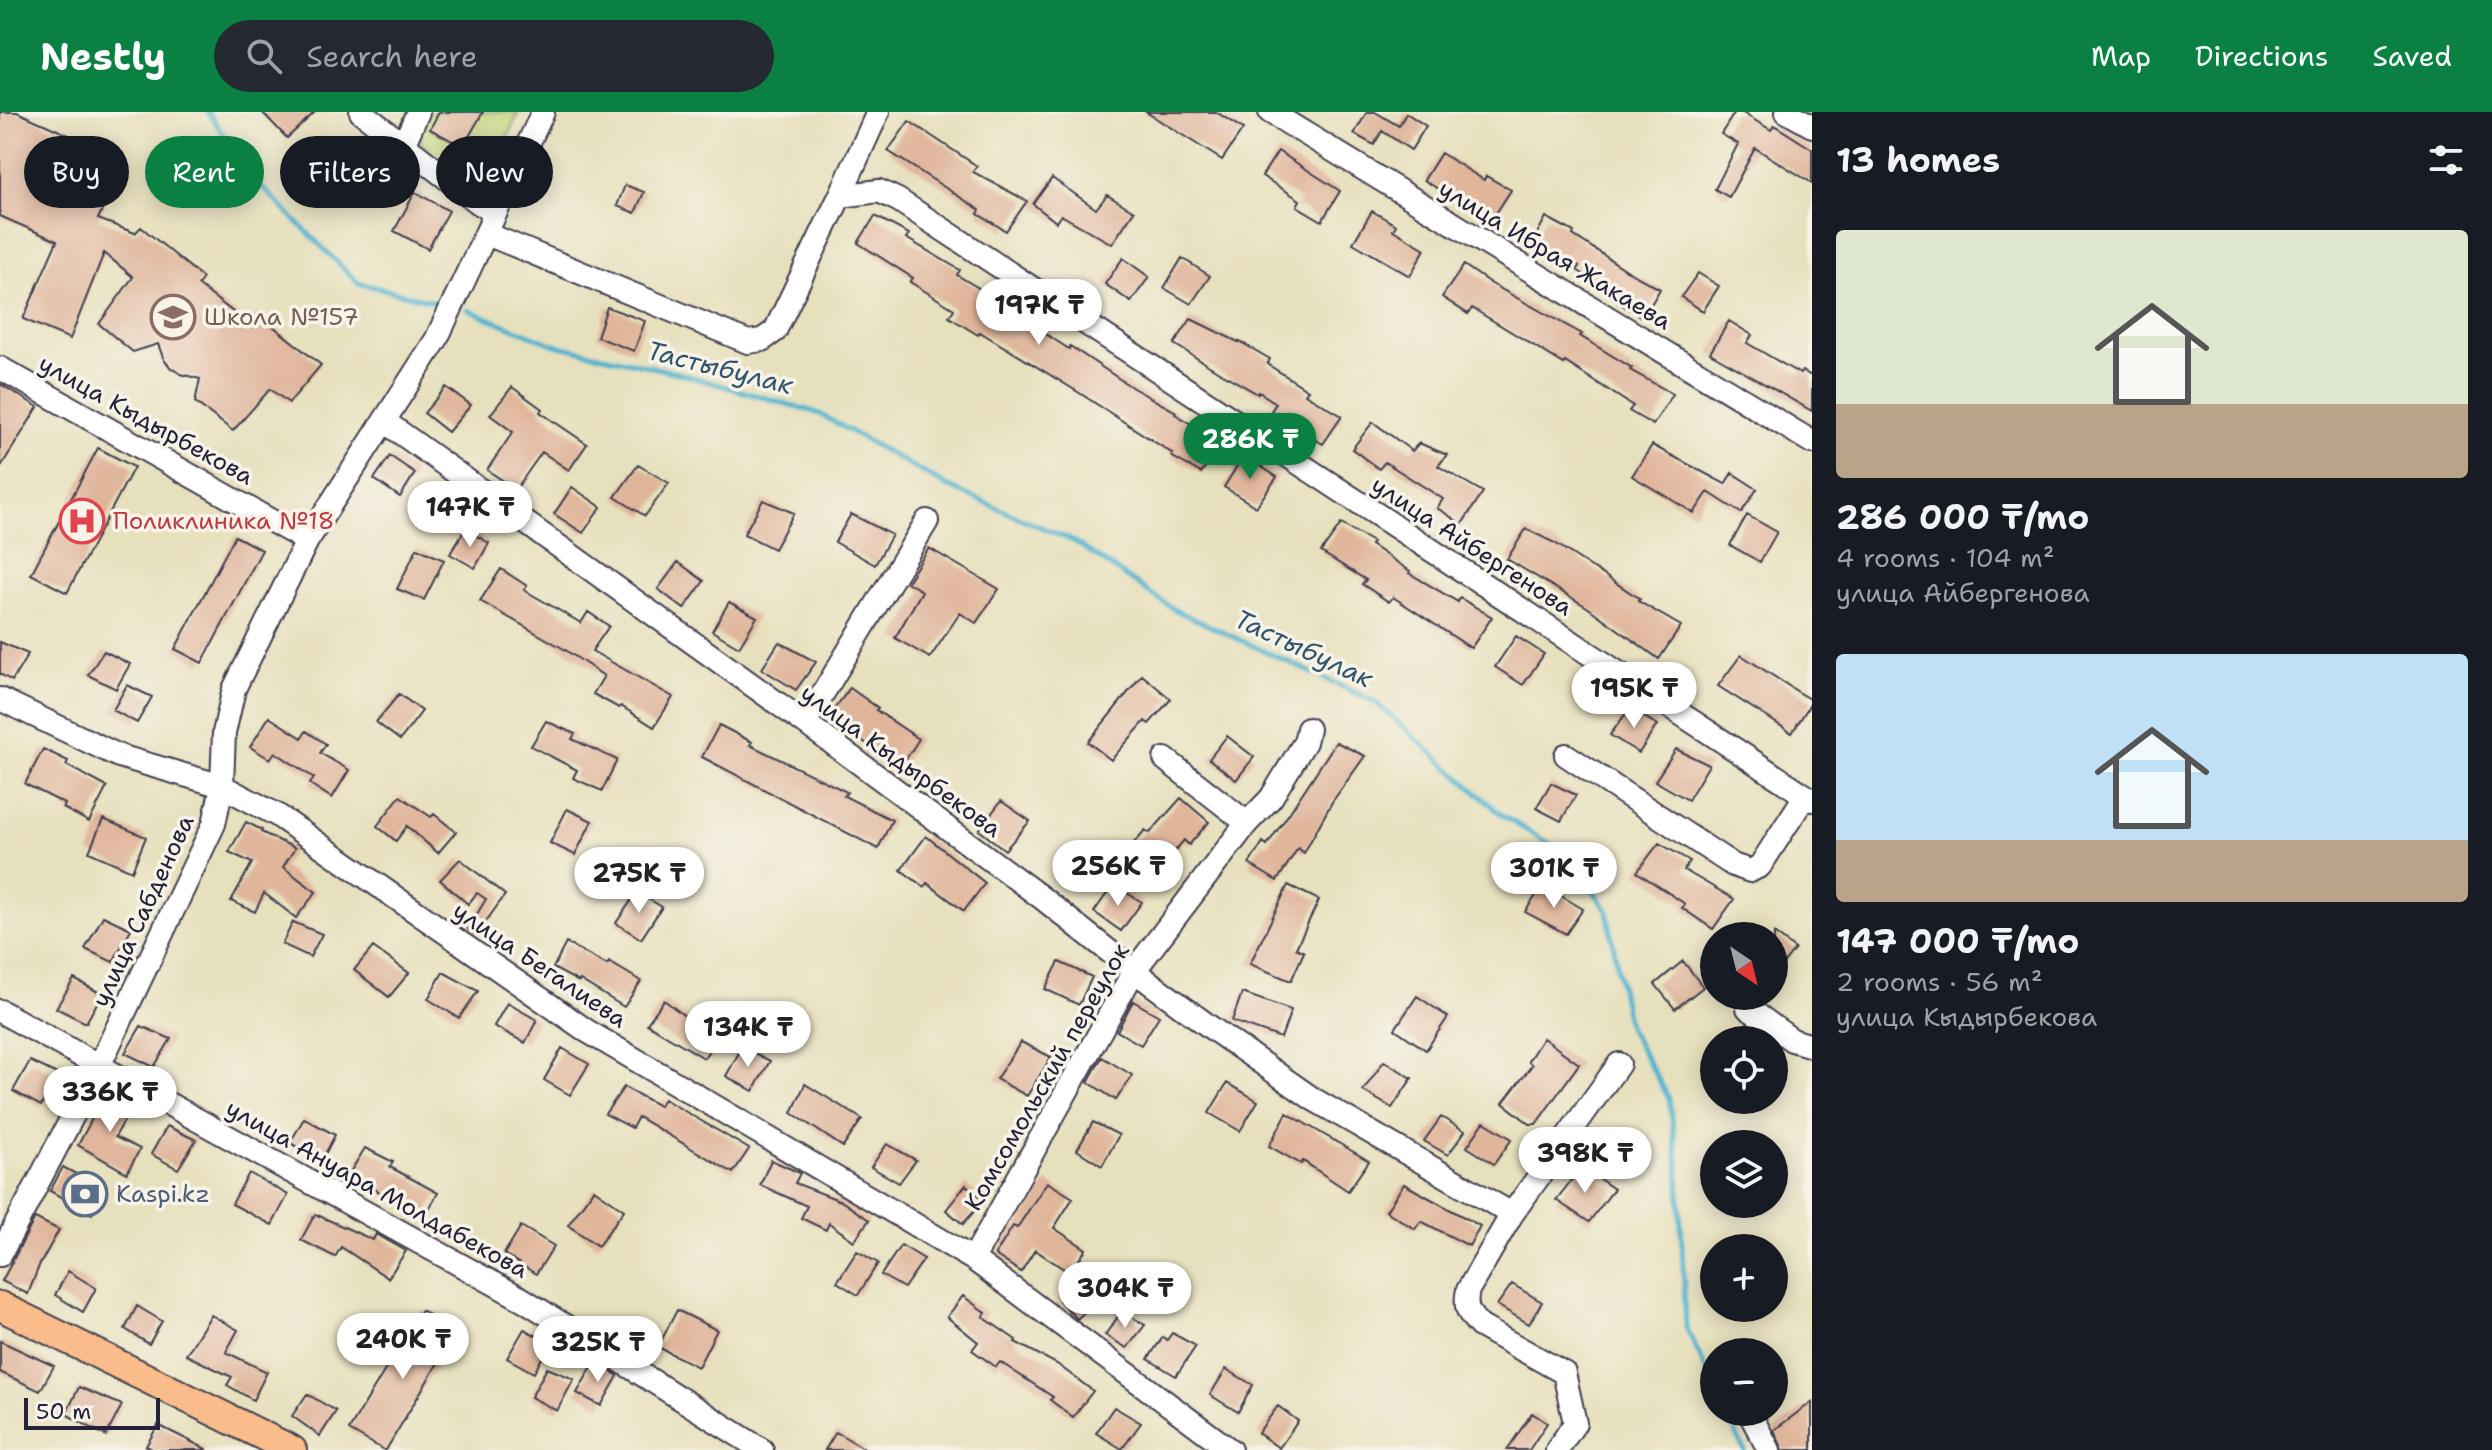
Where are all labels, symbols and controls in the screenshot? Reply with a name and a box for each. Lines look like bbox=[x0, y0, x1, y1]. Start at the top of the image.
search box bbox=[214, 20, 774, 92]
text: Nestly bbox=[40, 31, 166, 82]
icon: search bbox=[242, 34, 286, 78]
text: Search here bbox=[306, 36, 478, 77]
text: Map bbox=[2091, 37, 2151, 75]
text: Directions bbox=[2195, 37, 2329, 75]
text: Saved bbox=[2373, 37, 2452, 75]
chip: Buy bbox=[24, 136, 129, 208]
chip: Rent bbox=[145, 136, 264, 208]
chip: Filters bbox=[280, 136, 420, 208]
chip: New bbox=[436, 136, 553, 208]
text: 13 homes bbox=[1836, 137, 2000, 183]
icon: filters bbox=[2424, 138, 2468, 182]
street label: улица Ибрая Жакаева bbox=[1433, 173, 1677, 337]
pin: 197K ₸ bbox=[974, 279, 1104, 347]
icon: home bbox=[2080, 282, 2224, 426]
text: 197K ₸ bbox=[994, 287, 1084, 322]
school or university icon: Школа №157 bbox=[149, 293, 197, 341]
place label: Школа №157 bbox=[204, 301, 359, 333]
water label: Тастыбулак bbox=[643, 332, 798, 402]
street label: улица Кыдырбекова bbox=[33, 348, 259, 492]
pin: 286K ₸ bbox=[1185, 413, 1315, 481]
text: 286K ₸ bbox=[1201, 421, 1299, 456]
street label: улица Айбергенова bbox=[1365, 469, 1579, 623]
pin: 147K ₸ bbox=[405, 481, 535, 549]
text: 147K ₸ bbox=[425, 489, 515, 524]
text: 286 000 ₸/mo bbox=[1836, 494, 2089, 540]
hospital icon: Поликлиника №18 bbox=[58, 497, 106, 545]
place label: Поликлиника №18 bbox=[113, 505, 335, 537]
text: 4 rooms · 104 m² bbox=[1836, 540, 2055, 575]
text: улица Айбергенова bbox=[1836, 575, 2090, 610]
water label: Тастыбулак bbox=[1229, 601, 1380, 696]
pin: 195K ₸ bbox=[1569, 662, 1699, 730]
text: 195K ₸ bbox=[1590, 670, 1678, 705]
street label: улица Кыдырбекова bbox=[794, 677, 1008, 845]
icon: home bbox=[2080, 706, 2224, 850]
street label: улица Сабденова bbox=[85, 810, 202, 1012]
pin: 256K ₸ bbox=[1053, 840, 1183, 908]
pin: 301K ₸ bbox=[1489, 842, 1619, 910]
pin: 275K ₸ bbox=[574, 847, 704, 915]
text: 256K ₸ bbox=[1070, 848, 1166, 883]
text: 301K ₸ bbox=[1509, 850, 1599, 885]
text: 275K ₸ bbox=[592, 855, 686, 890]
street label: улица Бегалиева bbox=[447, 895, 633, 1035]
text: 147 000 ₸/mo bbox=[1836, 918, 2079, 964]
north arrow bbox=[1700, 922, 1788, 1010]
map controls bbox=[1700, 922, 1788, 1426]
street label: Комсомольский переулок bbox=[957, 937, 1137, 1216]
text: 2 rooms · 56 m² bbox=[1836, 964, 2043, 999]
text: улица Кыдырбекова bbox=[1836, 999, 2097, 1034]
pin: 134K ₸ bbox=[683, 1001, 813, 1069]
text: 134K ₸ bbox=[703, 1009, 793, 1044]
button: locate bbox=[1700, 1026, 1788, 1114]
pin: 336K ₸ bbox=[45, 1066, 175, 1134]
text: 336K ₸ bbox=[62, 1074, 158, 1109]
street label: улица Ануара Молдабекова bbox=[220, 1092, 534, 1286]
pin: 398K ₸ bbox=[1520, 1127, 1650, 1195]
button: layers bbox=[1700, 1130, 1788, 1218]
text: 398K ₸ bbox=[1537, 1135, 1633, 1170]
bank icon: Kaspi.kz bbox=[61, 1170, 109, 1218]
place label: Kaspi.kz bbox=[116, 1178, 210, 1210]
button: + bbox=[1700, 1234, 1788, 1322]
pin: 304K ₸ bbox=[1060, 1262, 1190, 1330]
text: 304K ₸ bbox=[1076, 1270, 1174, 1305]
pin: 240K ₸ bbox=[338, 1313, 468, 1381]
pin: 325K ₸ bbox=[533, 1316, 663, 1384]
text: 240K ₸ bbox=[355, 1321, 451, 1356]
text: 325K ₸ bbox=[551, 1324, 645, 1359]
button: − bbox=[1700, 1338, 1788, 1426]
scale bar bbox=[24, 1394, 160, 1430]
text: 50 m bbox=[36, 1397, 91, 1426]

